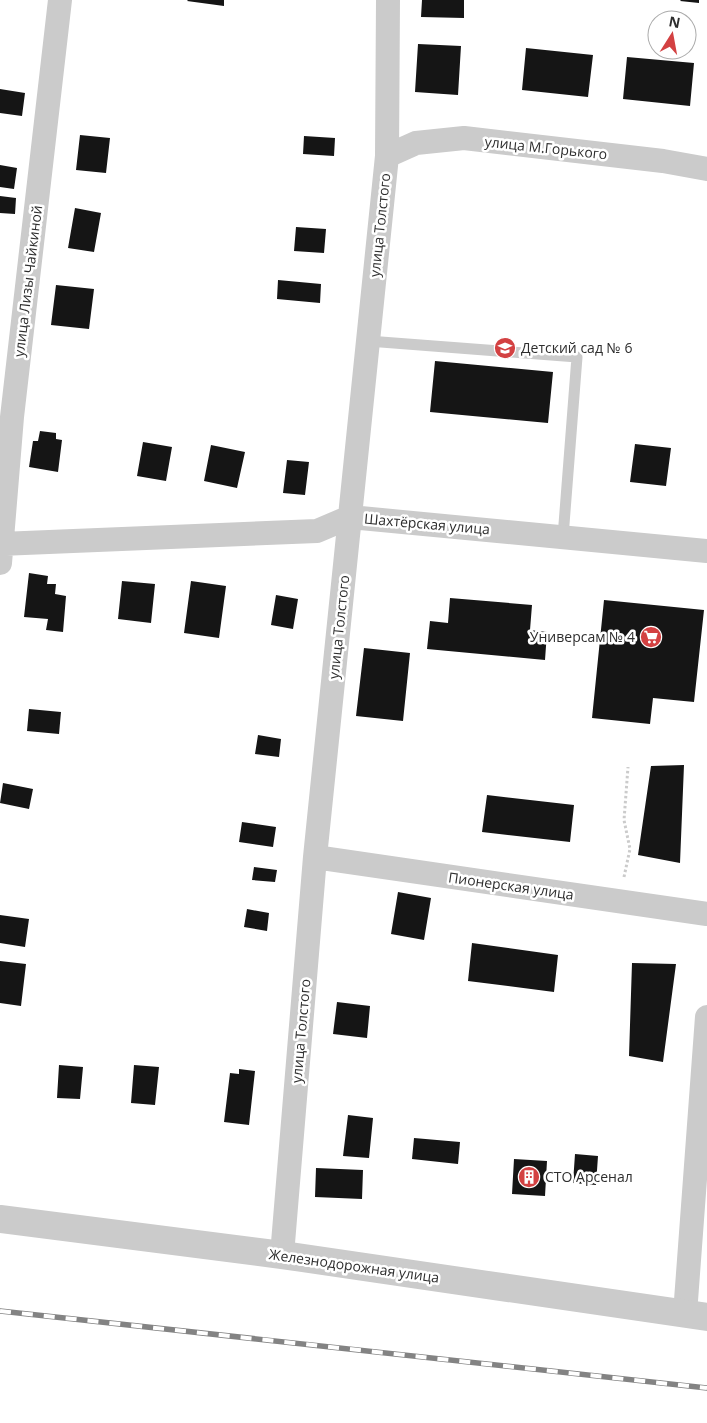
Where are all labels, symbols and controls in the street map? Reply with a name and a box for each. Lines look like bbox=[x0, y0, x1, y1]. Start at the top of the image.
north arrow bbox=[647, 10, 697, 60]
text: N bbox=[667, 11, 682, 32]
street label: улица М.Горького bbox=[484, 132, 608, 163]
street label: улица Толстого bbox=[365, 172, 394, 278]
street label: улица Лизы Чайкиной bbox=[9, 204, 46, 358]
school or university icon: Детский сад № 6 bbox=[493, 336, 517, 360]
place label: Детский сад № 6 bbox=[521, 338, 632, 357]
street label: Шахтёрская улица bbox=[363, 509, 491, 538]
street label: улица Толстого bbox=[324, 574, 353, 680]
supermarket icon: Универсам № 4 bbox=[639, 625, 663, 649]
place label: Универсам № 4 bbox=[530, 627, 635, 646]
street label: Пионерская улица bbox=[447, 867, 575, 904]
street label: улица Толстого bbox=[286, 978, 315, 1084]
building icon: СТО Арсенал bbox=[517, 1165, 541, 1189]
place label: СТО Арсенал bbox=[545, 1167, 633, 1186]
street label: Железнодорожная улица bbox=[268, 1244, 440, 1287]

